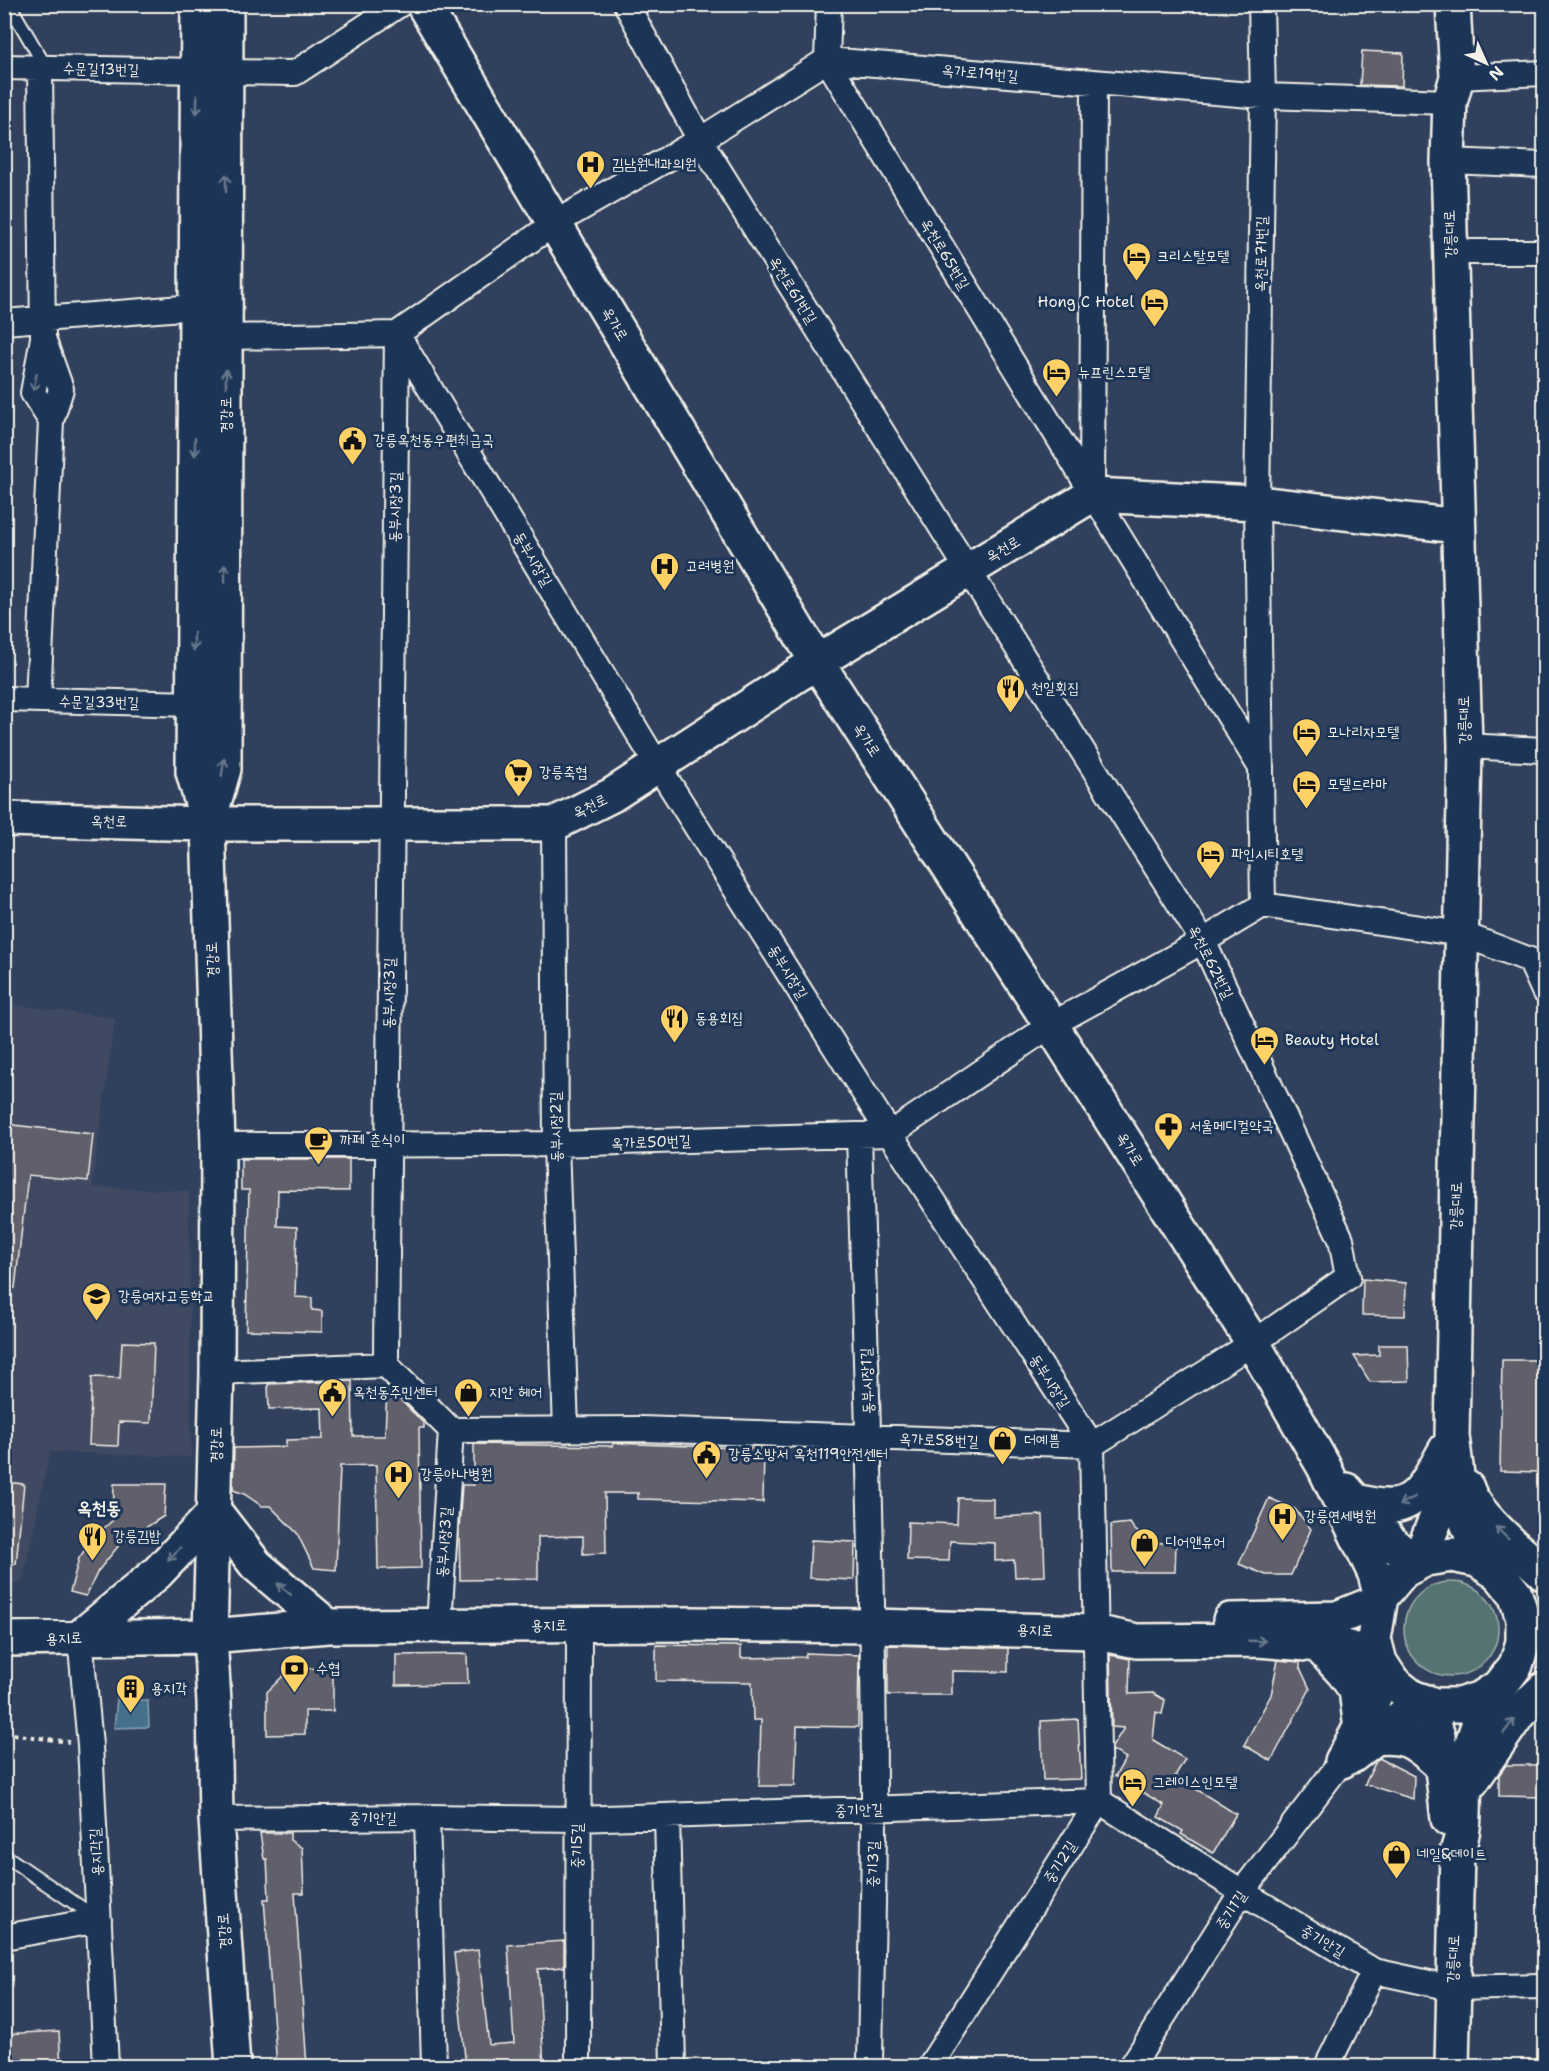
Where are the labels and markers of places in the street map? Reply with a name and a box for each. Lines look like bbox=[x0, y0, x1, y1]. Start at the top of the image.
hospital icon: 김남원내과의원 bbox=[575, 148, 607, 190]
place label: 김남원내과의원 bbox=[612, 154, 697, 174]
hotel icon: 크리스탈모텔 bbox=[1120, 240, 1152, 282]
place label: 크리스탈모텔 bbox=[1157, 246, 1229, 266]
hotel icon: Hong C Hotel bbox=[1139, 286, 1171, 328]
place label: Hong C Hotel bbox=[1038, 292, 1134, 312]
hotel icon: 뉴프린스모텔 bbox=[1041, 356, 1073, 398]
place label: 뉴프린스모텔 bbox=[1078, 362, 1150, 382]
public building icon: 강릉옥천동우편취급국 bbox=[336, 424, 368, 466]
place label: 강릉옥천동우편취급국 bbox=[373, 430, 494, 450]
hospital icon: 고려병원 bbox=[649, 550, 681, 592]
place label: 고려병원 bbox=[686, 556, 734, 576]
restaurant icon: 천일횟집 bbox=[994, 672, 1026, 714]
place label: 천일횟집 bbox=[1031, 678, 1079, 698]
hotel icon: 모나리자모텔 bbox=[1290, 716, 1322, 758]
place label: 모나리자모텔 bbox=[1327, 722, 1399, 742]
supermarket icon: 강릉축협 bbox=[502, 756, 534, 798]
place label: 강릉축협 bbox=[539, 762, 587, 782]
hotel icon: 모텔드라마 bbox=[1290, 768, 1322, 810]
place label: 모텔드라마 bbox=[1327, 774, 1387, 794]
hotel icon: 파인시티호텔 bbox=[1194, 838, 1226, 880]
place label: 파인시티호텔 bbox=[1231, 844, 1303, 864]
restaurant icon: 동용회집 bbox=[658, 1002, 690, 1044]
place label: 동용회집 bbox=[695, 1008, 743, 1028]
hotel icon: Beauty Hotel bbox=[1248, 1024, 1280, 1066]
place label: Beauty Hotel bbox=[1285, 1030, 1379, 1050]
pharmacy icon: 서울메디컬약국 bbox=[1152, 1110, 1184, 1152]
place label: 서울메디컬약국 bbox=[1189, 1116, 1274, 1136]
cafe icon: 까페 춘식이 bbox=[303, 1124, 335, 1166]
place label: 까페 춘식이 bbox=[340, 1130, 405, 1150]
school or university icon: 강릉여자고등학교 bbox=[81, 1280, 113, 1322]
place label: 강릉여자고등학교 bbox=[118, 1286, 215, 1306]
public building icon: 옥천동주민센터 bbox=[316, 1376, 348, 1418]
shop icon: 지안 헤어 bbox=[452, 1376, 484, 1418]
place label: 옥천동주민센터 bbox=[353, 1382, 438, 1402]
place label: 지안 헤어 bbox=[489, 1382, 542, 1402]
shop icon: 더예쁨 bbox=[987, 1424, 1019, 1466]
place label: 더예쁨 bbox=[1024, 1430, 1060, 1450]
public building icon: 강릉소방서 옥천119안전센터 bbox=[691, 1438, 723, 1480]
place label: 강릉소방서 옥천119안전센터 bbox=[728, 1444, 888, 1464]
hospital icon: 강릉아나병원 bbox=[383, 1458, 415, 1500]
place label: 강릉아나병원 bbox=[420, 1464, 492, 1484]
hospital icon: 강릉연세병원 bbox=[1267, 1500, 1299, 1542]
place label: 강릉연세병원 bbox=[1304, 1506, 1376, 1526]
restaurant icon: 강릉김밥 bbox=[76, 1520, 108, 1562]
place label: 강릉김밥 bbox=[113, 1526, 161, 1546]
shop icon: 디어앤유어 bbox=[1128, 1526, 1160, 1568]
place label: 디어앤유어 bbox=[1165, 1532, 1225, 1552]
bank icon: 수협 bbox=[279, 1652, 311, 1694]
place label: 수협 bbox=[316, 1658, 340, 1678]
building icon: 용지각 bbox=[114, 1672, 146, 1714]
place label: 용지각 bbox=[151, 1678, 187, 1698]
hotel icon: 그레이스인모텔 bbox=[1116, 1766, 1148, 1808]
place label: 그레이스인모텔 bbox=[1153, 1772, 1238, 1792]
shop icon: 네일&데이트 bbox=[1380, 1838, 1412, 1880]
place label: 네일&데이트 bbox=[1417, 1844, 1487, 1864]

